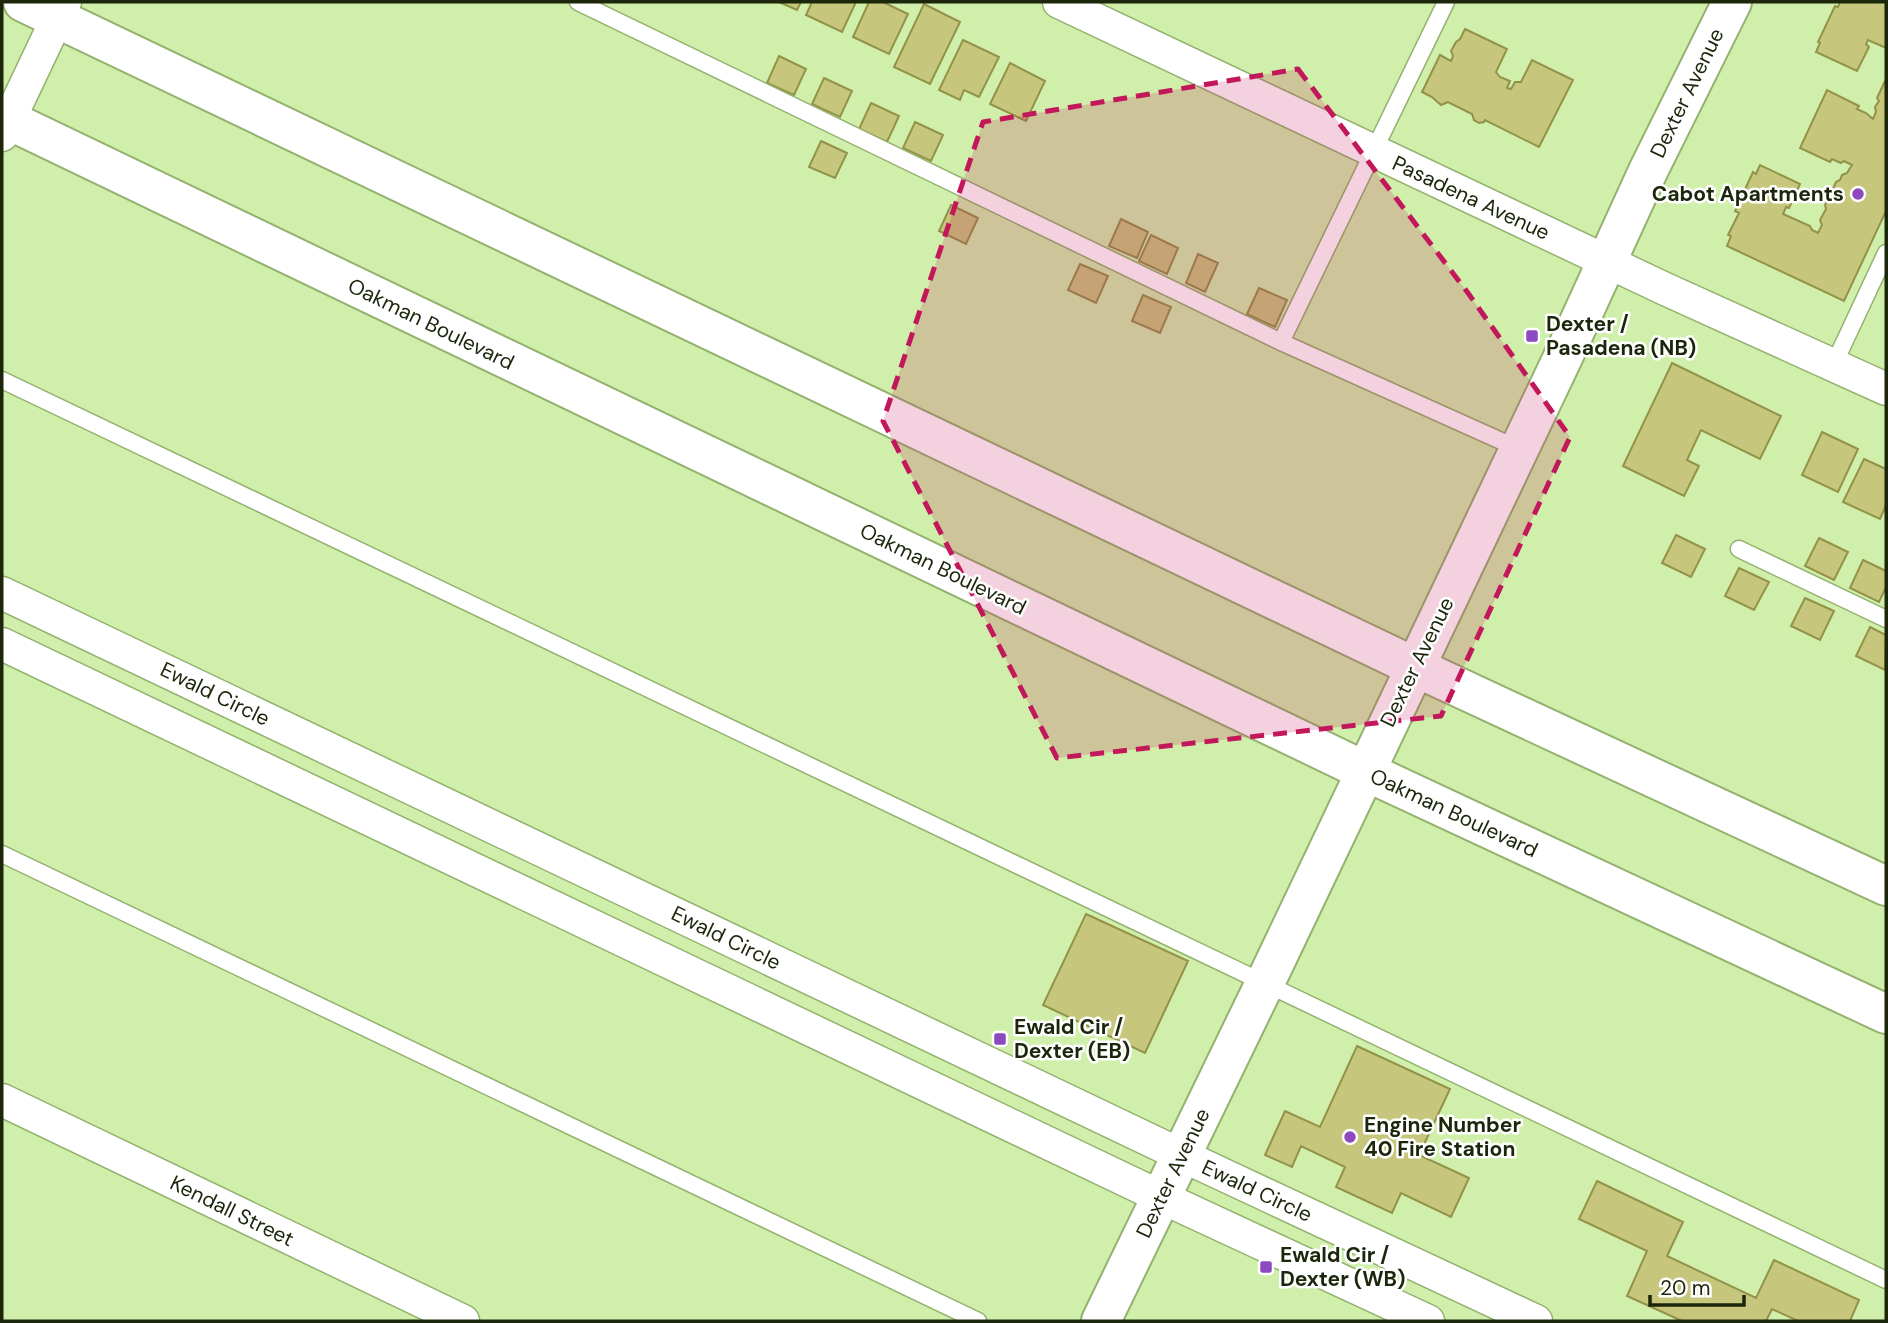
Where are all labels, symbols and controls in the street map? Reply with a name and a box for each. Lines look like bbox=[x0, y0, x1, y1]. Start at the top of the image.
street label: Dexter Avenue bbox=[1644, 23, 1730, 162]
street label: Pasadena Avenue bbox=[1388, 149, 1554, 247]
place label: Cabot Apartments bbox=[1652, 180, 1844, 208]
marker: Cabot Apartments bbox=[1850, 186, 1866, 202]
street label: Oakman Boulevard bbox=[343, 272, 519, 376]
place label: Dexter / Pasadena (NB) bbox=[1546, 310, 1696, 362]
marker: Dexter / Pasadena (NB) bbox=[1524, 328, 1540, 344]
street label: Oakman Boulevard bbox=[855, 517, 1031, 621]
street label: Dexter Avenue bbox=[1374, 592, 1460, 731]
street label: Ewald Circle bbox=[156, 655, 274, 733]
street label: Oakman Boulevard bbox=[1366, 762, 1542, 864]
street label: Ewald Circle bbox=[667, 899, 785, 977]
place label: Ewald Cir / Dexter (EB) bbox=[1014, 1013, 1130, 1065]
marker: Ewald Cir / Dexter (EB) bbox=[992, 1031, 1008, 1047]
street label: Dexter Avenue bbox=[1130, 1103, 1216, 1242]
place label: Engine Number 40 Fire Station bbox=[1364, 1111, 1521, 1163]
marker: Engine Number 40 Fire Station bbox=[1342, 1129, 1358, 1145]
street label: Ewald Circle bbox=[1197, 1153, 1317, 1229]
street label: Kendall Street bbox=[165, 1169, 299, 1253]
place label: Ewald Cir / Dexter (WB) bbox=[1280, 1241, 1406, 1293]
marker: Ewald Cir / Dexter (WB) bbox=[1258, 1259, 1274, 1275]
scale bar bbox=[1650, 1264, 1744, 1308]
text: 20 m bbox=[1660, 1274, 1711, 1302]

